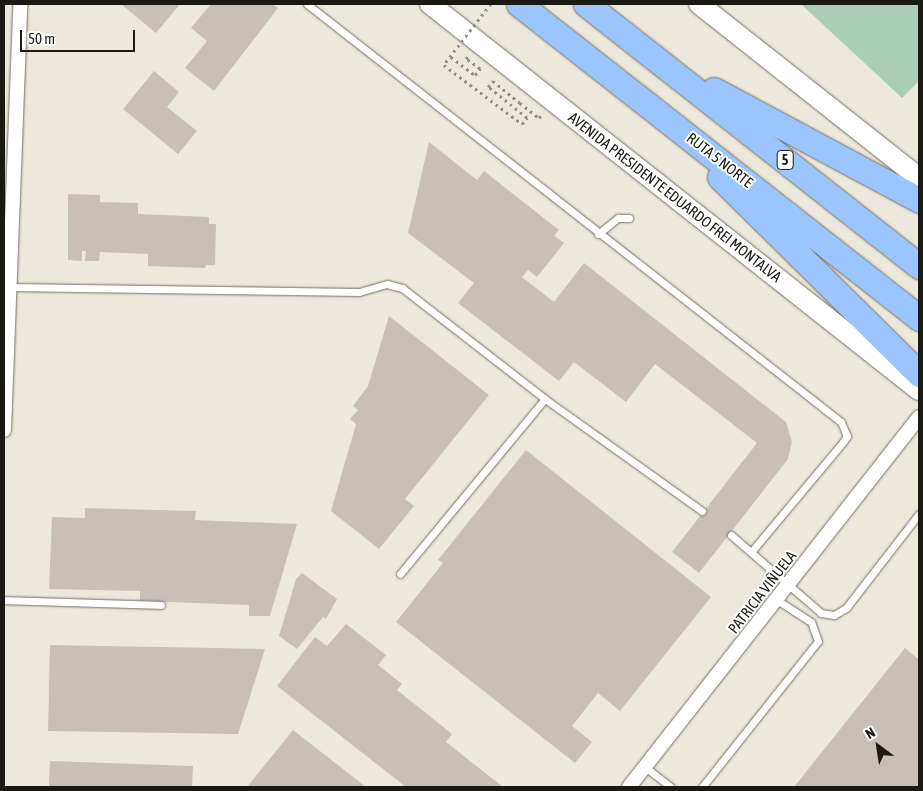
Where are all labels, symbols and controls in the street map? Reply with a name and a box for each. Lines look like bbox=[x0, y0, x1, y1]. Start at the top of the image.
scale bar bbox=[22, 20, 138, 52]
text: 50 m bbox=[28, 30, 55, 47]
street label: AVENIDA PRESIDENTE EDUARDO FREI MONTALVA bbox=[565, 108, 785, 286]
street label: RUTA 5 NORTE bbox=[683, 129, 757, 191]
road number: 5 bbox=[776, 148, 794, 172]
street label: PATRICIA VIÑUELA bbox=[724, 547, 800, 637]
north arrow bbox=[853, 721, 903, 771]
text: N bbox=[863, 724, 878, 742]

